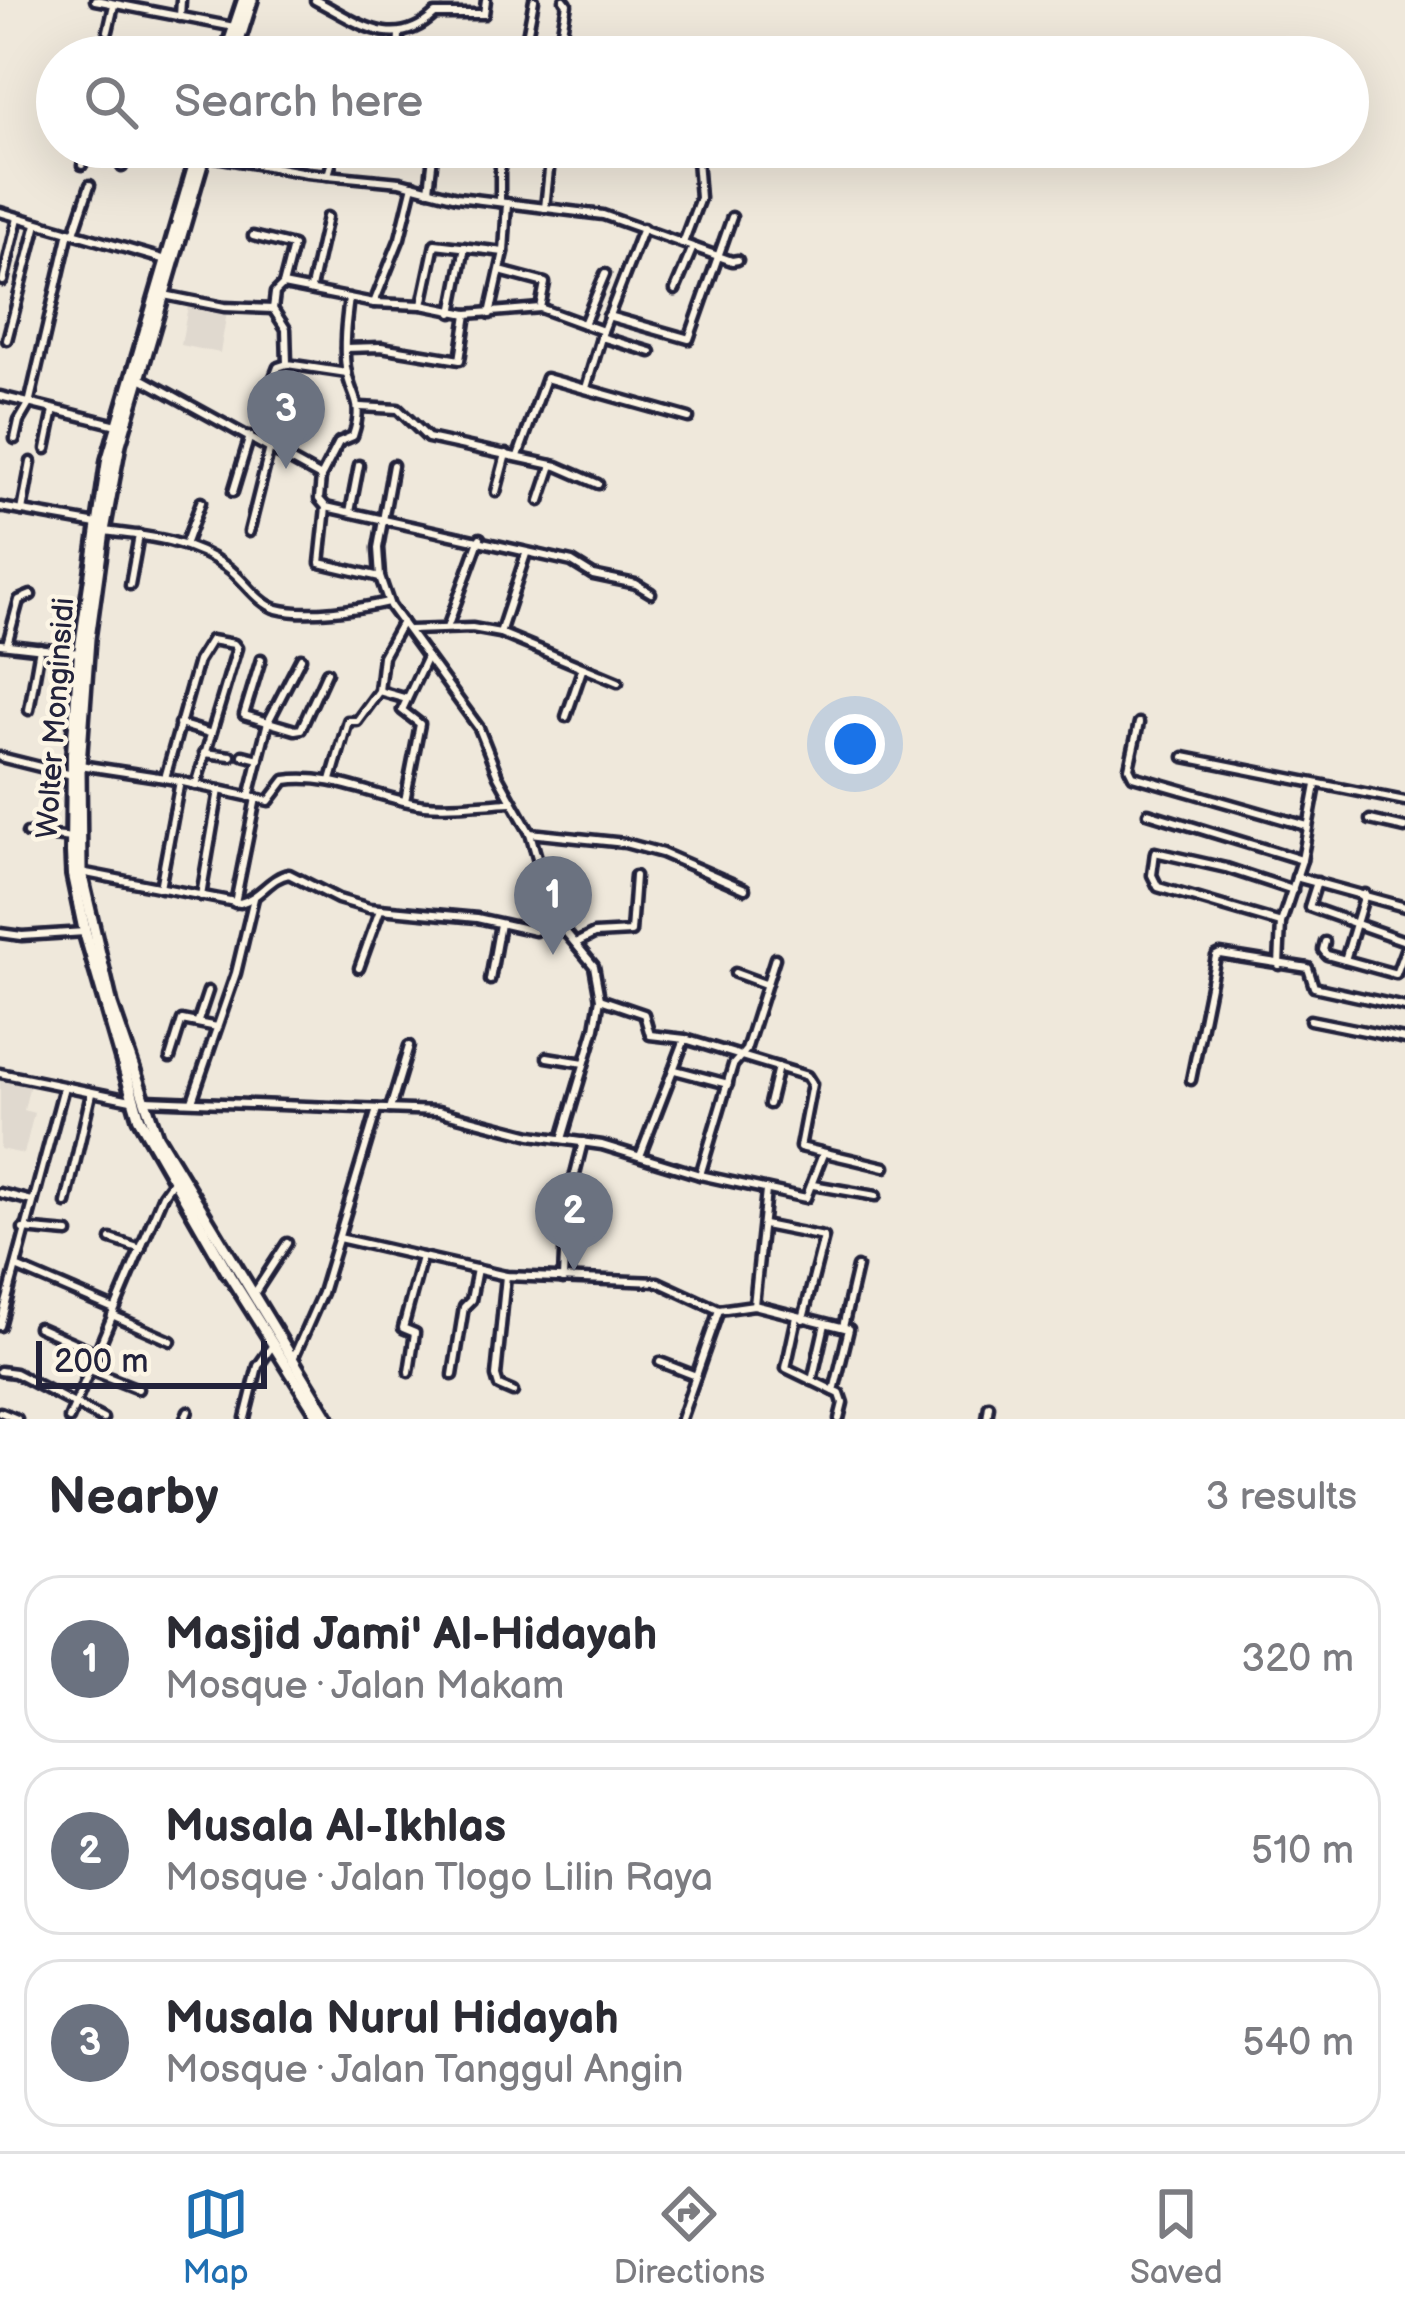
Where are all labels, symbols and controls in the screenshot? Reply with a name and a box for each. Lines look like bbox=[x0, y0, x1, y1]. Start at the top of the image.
search box bbox=[36, 36, 1369, 168]
icon: search bbox=[78, 69, 144, 135]
text: Search here bbox=[174, 75, 423, 130]
pin: 3 bbox=[247, 370, 325, 469]
street label: Wolter Monginsidi bbox=[30, 596, 82, 840]
your location bbox=[825, 714, 885, 774]
pin: 1 bbox=[514, 856, 592, 955]
pin: 2 bbox=[535, 1172, 613, 1271]
scale bar bbox=[36, 1335, 267, 1388]
text: 200 m bbox=[54, 1342, 148, 1382]
text: Nearby bbox=[48, 1467, 219, 1528]
text: 3 results bbox=[1205, 1474, 1357, 1521]
text: Masjid Jami' Al-Hidayah bbox=[165, 1608, 657, 1663]
text: 1 bbox=[82, 1636, 98, 1683]
text: 320 m bbox=[1241, 1636, 1354, 1683]
text: Mosque · Jalan Makam bbox=[165, 1663, 564, 1710]
text: Musala Al-Ikhlas bbox=[165, 1800, 506, 1855]
text: 2 bbox=[78, 1828, 102, 1875]
text: 510 m bbox=[1251, 1828, 1354, 1875]
text: Mosque · Jalan Tlogo Lilin Raya bbox=[165, 1855, 713, 1902]
text: Musala Nurul Hidayah bbox=[165, 1992, 619, 2047]
text: 3 bbox=[79, 2020, 101, 2067]
text: 540 m bbox=[1242, 2020, 1354, 2067]
text: Mosque · Jalan Tanggul Angin bbox=[165, 2047, 684, 2094]
tab: Map bbox=[182, 2181, 249, 2293]
tab: Directions bbox=[613, 2181, 765, 2293]
tab: Saved bbox=[1130, 2181, 1223, 2293]

